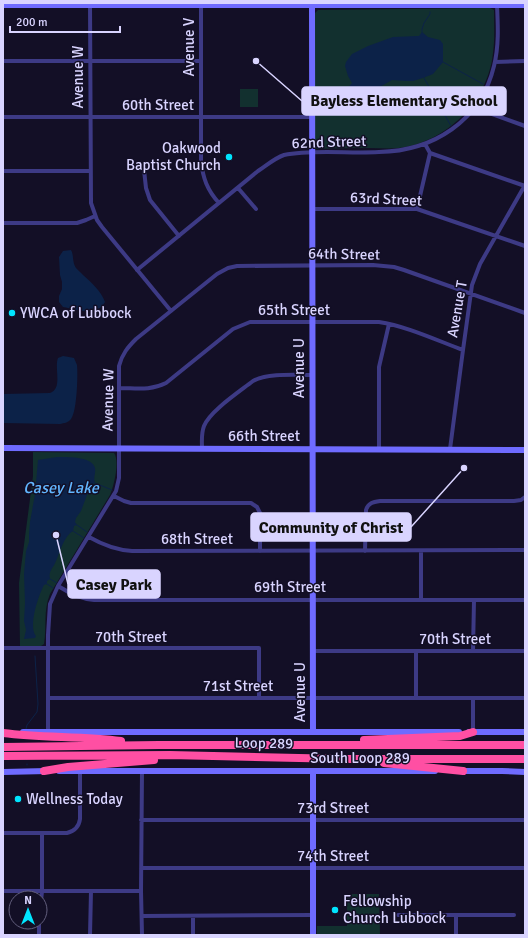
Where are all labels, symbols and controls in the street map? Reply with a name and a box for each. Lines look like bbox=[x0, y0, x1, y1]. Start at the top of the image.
scale bar bbox=[10, 8, 120, 34]
text: 200 m bbox=[16, 15, 48, 30]
street label: Avenue V bbox=[180, 17, 198, 76]
street label: Avenue W bbox=[69, 45, 87, 108]
callout: Bayless Elementary School bbox=[302, 87, 506, 115]
text: Bayless Elementary School bbox=[310, 91, 498, 111]
street label: 60th Street bbox=[122, 96, 194, 114]
street label: 62nd Street bbox=[291, 132, 367, 152]
place label: Oakwood Baptist Church bbox=[126, 139, 221, 174]
marker: Oakwood Baptist Church bbox=[224, 152, 234, 162]
street label: 63rd Street bbox=[350, 188, 422, 210]
street label: 64th Street bbox=[308, 244, 380, 264]
street label: Avenue T bbox=[443, 278, 471, 339]
street label: 65th Street bbox=[258, 301, 330, 319]
place label: YWCA of Lubbock bbox=[20, 304, 132, 322]
marker: YWCA of Lubbock bbox=[7, 308, 17, 318]
street label: Avenue U bbox=[290, 338, 308, 398]
street label: Avenue W bbox=[98, 368, 118, 432]
street label: 66th Street bbox=[228, 427, 300, 445]
water label: Casey Lake bbox=[23, 478, 100, 498]
callout: Community of Christ bbox=[251, 513, 411, 541]
text: Community of Christ bbox=[259, 518, 403, 538]
street label: 68th Street bbox=[161, 530, 233, 548]
callout: Casey Park bbox=[68, 570, 160, 598]
text: Casey Park bbox=[76, 575, 153, 595]
street label: 69th Street bbox=[254, 578, 326, 596]
street label: 70th Street bbox=[95, 628, 167, 646]
street label: 70th Street bbox=[419, 630, 491, 648]
street label: Avenue U bbox=[291, 662, 309, 722]
street label: 71st Street bbox=[203, 677, 273, 695]
street label: Loop 289 bbox=[235, 733, 293, 753]
street label: South Loop 289 bbox=[310, 749, 410, 767]
place label: Wellness Today bbox=[26, 790, 123, 808]
marker: Wellness Today bbox=[13, 794, 23, 804]
street label: 73rd Street bbox=[297, 799, 369, 817]
street label: 74th Street bbox=[297, 847, 369, 865]
north arrow bbox=[8, 890, 48, 930]
place label: Fellowship Church Lubbock bbox=[343, 892, 447, 927]
text: N bbox=[24, 894, 32, 907]
marker: Fellowship Church Lubbock bbox=[330, 905, 340, 915]

